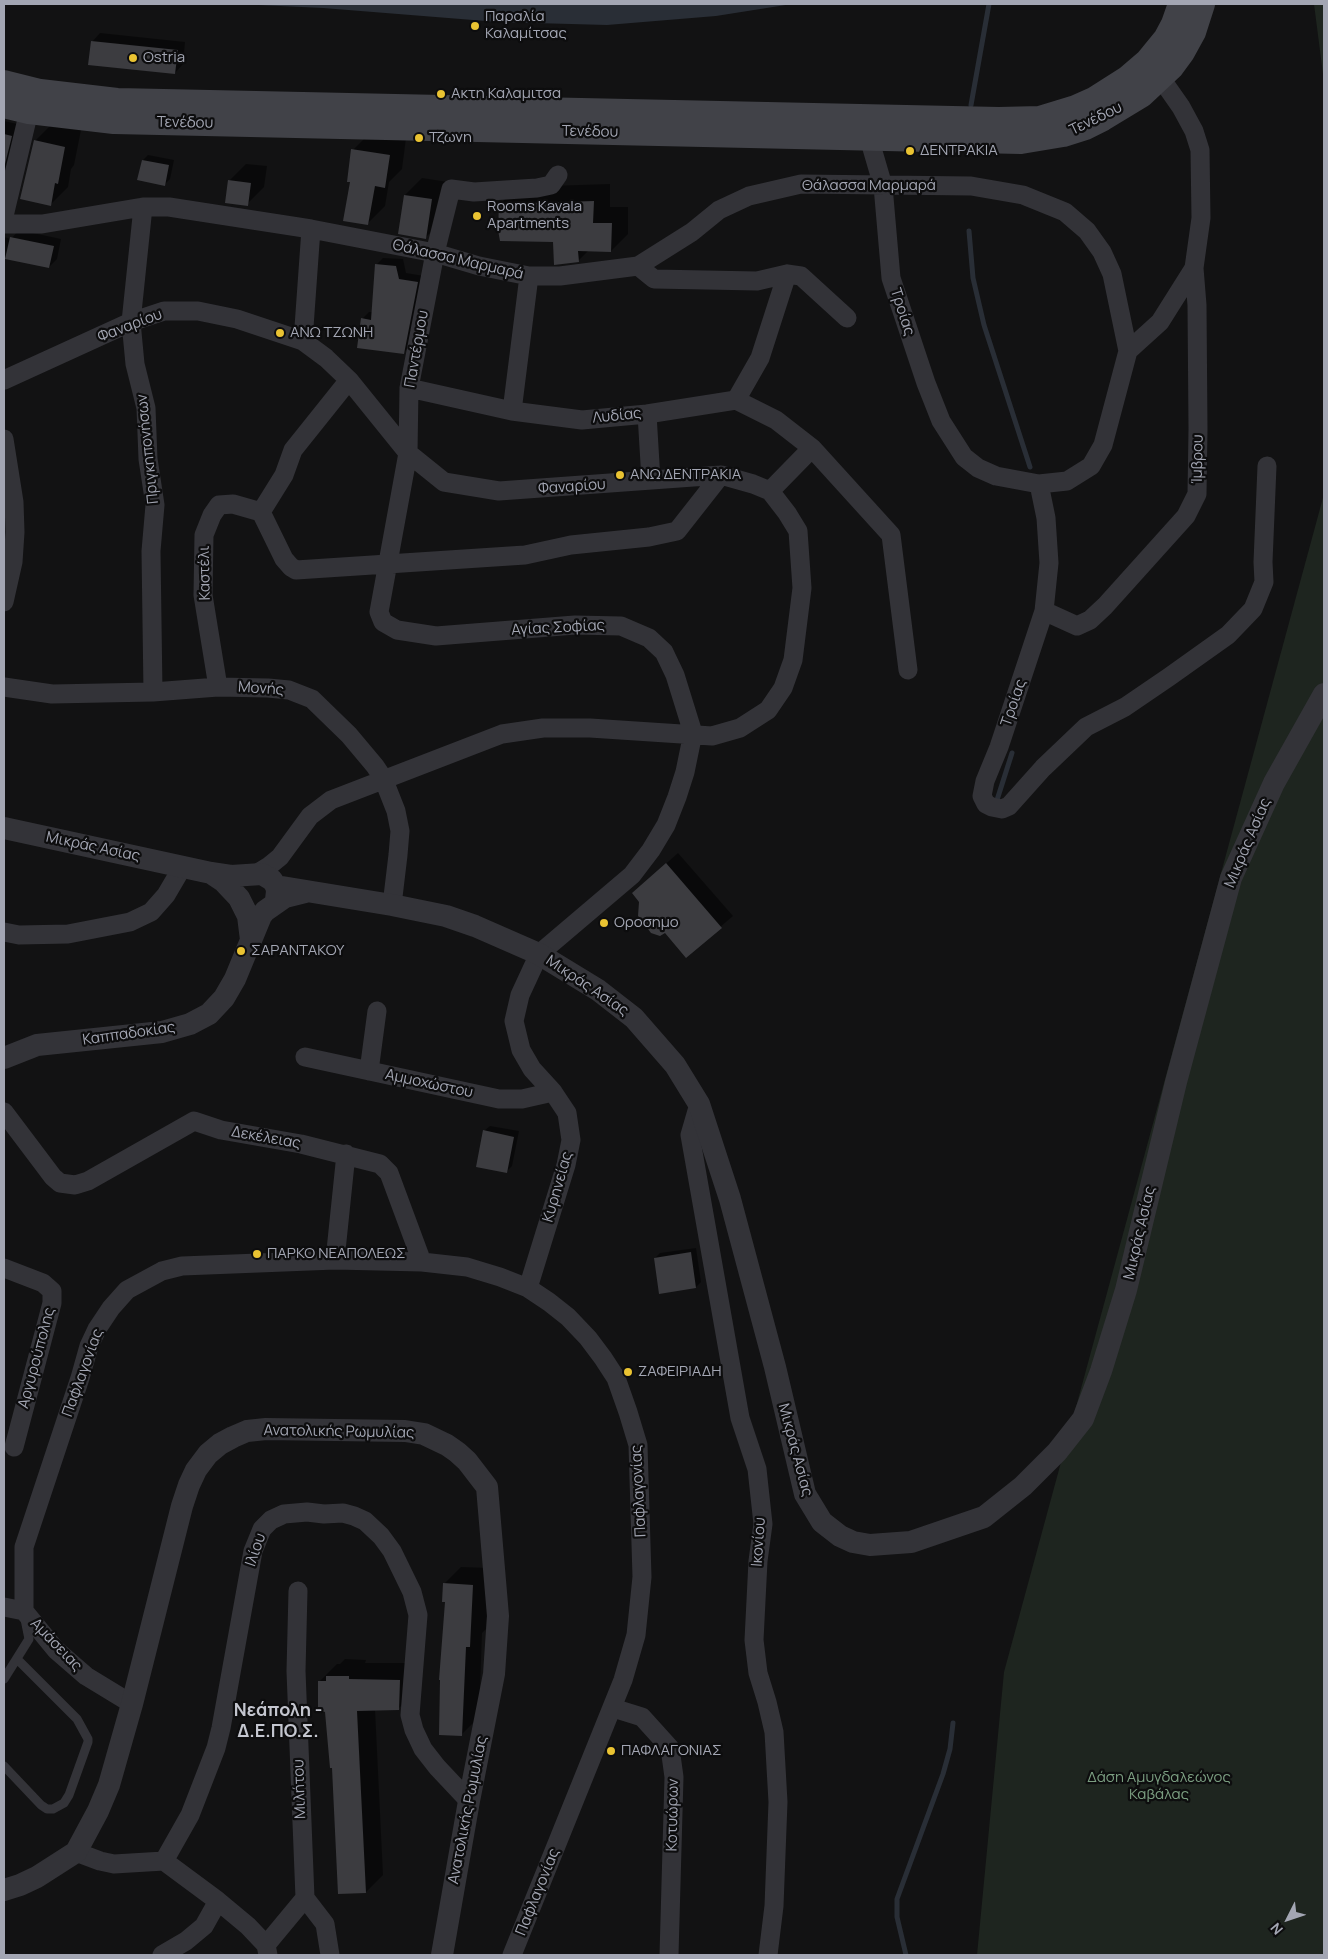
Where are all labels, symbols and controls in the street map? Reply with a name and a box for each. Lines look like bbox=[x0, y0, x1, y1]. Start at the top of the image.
place label: Παραλία Καλαμίτσας bbox=[485, 8, 567, 43]
marker: Παραλία Καλαμίτσας bbox=[469, 20, 481, 32]
place label: Ostria bbox=[143, 49, 185, 67]
marker: Ostria bbox=[127, 52, 139, 64]
place label: Ακτη Καλαμιτσα bbox=[451, 85, 561, 103]
marker: Ακτη Καλαμιτσα bbox=[435, 88, 447, 100]
street label: Τενέδου bbox=[1067, 99, 1125, 139]
street label: Τενέδου bbox=[157, 114, 213, 132]
street label: Τενέδου bbox=[562, 123, 618, 141]
place label: Τζωνη bbox=[429, 129, 472, 147]
marker: Τζωνη bbox=[413, 132, 425, 144]
place label: ΔΕΝΤΡΑΚΙΑ bbox=[920, 142, 998, 160]
marker: ΔΕΝΤΡΑΚΙΑ bbox=[904, 145, 916, 157]
street label: Θάλασσα Μαρμαρά bbox=[802, 177, 936, 195]
place label: Rooms Kavala Apartments bbox=[487, 198, 582, 233]
marker: Rooms Kavala Apartments bbox=[471, 210, 483, 222]
street label: Θάλασσα Μαρμαρά bbox=[391, 236, 525, 284]
street label: Τροίας bbox=[886, 286, 918, 338]
street label: Φαναρίου bbox=[95, 305, 165, 347]
street label: Παντέρμου bbox=[401, 309, 433, 389]
place label: ΑΝΩ ΤΖΩΝΗ bbox=[290, 324, 373, 342]
marker: ΑΝΩ ΤΖΩΝΗ bbox=[274, 327, 286, 339]
street label: Πριγκηπονήσων bbox=[133, 393, 163, 505]
street label: Λυδίας bbox=[592, 404, 642, 428]
street label: Ίμβρου bbox=[1189, 434, 1207, 484]
place label: ΑΝΩ ΔΕΝΤΡΑΚΙΑ bbox=[630, 466, 741, 484]
marker: ΑΝΩ ΔΕΝΤΡΑΚΙΑ bbox=[614, 469, 626, 481]
street label: Φαναρίου bbox=[538, 476, 606, 498]
street label: Καστέλι bbox=[196, 545, 214, 601]
street label: Αγίας Σοφίας bbox=[511, 617, 605, 639]
street label: Τροίας bbox=[997, 677, 1031, 729]
street label: Μονής bbox=[237, 678, 285, 700]
street label: Μικράς Ασίας bbox=[1221, 795, 1275, 891]
street label: Μικράς Ασίας bbox=[44, 828, 142, 866]
place label: Οροσημο bbox=[614, 914, 679, 932]
marker: Οροσημο bbox=[598, 917, 610, 929]
place label: ΣΑΡΑΝΤΑΚΟΥ bbox=[251, 942, 344, 960]
marker: ΣΑΡΑΝΤΑΚΟΥ bbox=[235, 945, 247, 957]
street label: Μικράς Ασίας bbox=[542, 952, 632, 1020]
street label: Καππαδοκίας bbox=[82, 1019, 176, 1049]
street label: Αμμοχώστου bbox=[383, 1066, 475, 1102]
street label: Δεκέλειας bbox=[230, 1123, 302, 1153]
street label: Κυρηνείας bbox=[539, 1150, 577, 1224]
street label: Μικράς Ασίας bbox=[1120, 1184, 1160, 1282]
place label: ΠΑΡΚΟ ΝΕΑΠΟΛΕΩΣ bbox=[267, 1245, 406, 1263]
marker: ΠΑΡΚΟ ΝΕΑΠΟΛΕΩΣ bbox=[251, 1248, 263, 1260]
street label: Αργυρούπολης bbox=[15, 1305, 59, 1411]
street label: Παφλαγονίας bbox=[59, 1327, 107, 1419]
place label: ΖΑΦΕΙΡΙΑΔΗ bbox=[638, 1363, 722, 1381]
marker: ΖΑΦΕΙΡΙΑΔΗ bbox=[622, 1366, 634, 1378]
street label: Μικράς Ασίας bbox=[774, 1401, 816, 1499]
street label: Ανατολικής Ρωμυλίας bbox=[264, 1422, 414, 1442]
street label: Παφλαγονίας bbox=[628, 1444, 650, 1538]
street label: Ικονίου bbox=[748, 1517, 770, 1567]
street label: Ιλίου bbox=[242, 1531, 270, 1569]
street label: Αμάσειας bbox=[26, 1615, 86, 1675]
district label: Νεάπολη - Δ.Ε.ΠΟ.Σ. bbox=[234, 1700, 322, 1742]
street label: Ανατολικής Ρωμυλίας bbox=[445, 1734, 491, 1886]
place label: ΠΑΦΛΑΓΟΝΙΑΣ bbox=[621, 1742, 722, 1760]
marker: ΠΑΦΛΑΓΟΝΙΑΣ bbox=[605, 1745, 617, 1757]
street label: Μιλήτου bbox=[290, 1759, 310, 1819]
park label: Δάση Αμυγδαλεώνος Καβάλας bbox=[1087, 1769, 1231, 1804]
street label: Κοτυώρων bbox=[663, 1778, 683, 1852]
street label: Παφλαγονίας bbox=[512, 1846, 564, 1938]
north arrow bbox=[1263, 1894, 1313, 1944]
text: N bbox=[1266, 1919, 1287, 1939]

